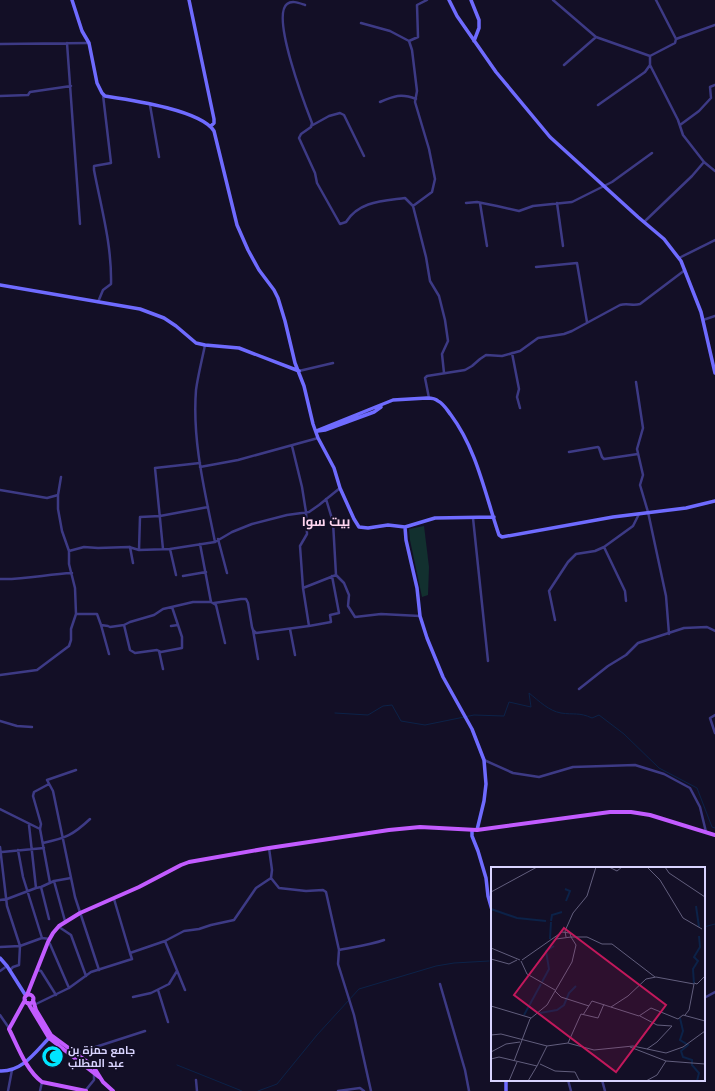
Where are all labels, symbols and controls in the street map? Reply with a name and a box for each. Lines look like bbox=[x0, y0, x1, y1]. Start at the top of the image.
district label: بيت سوا bbox=[302, 514, 350, 530]
inset map bbox=[491, 867, 705, 1081]
mosque icon: جامع حمزة بن عبد المطلب bbox=[39, 1043, 65, 1069]
place label: جامع حمزة بن عبد المطلب bbox=[68, 1044, 135, 1070]

